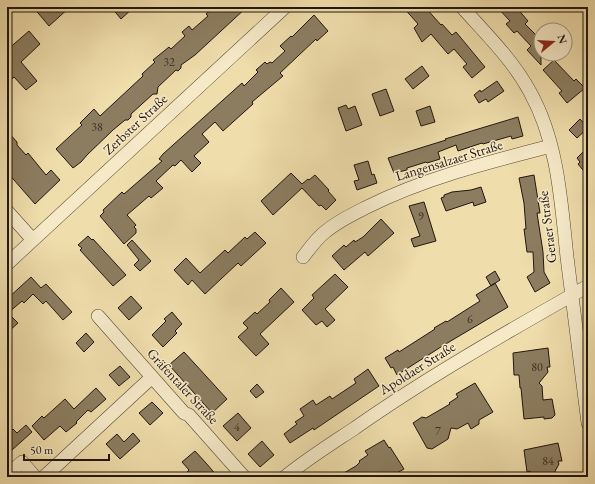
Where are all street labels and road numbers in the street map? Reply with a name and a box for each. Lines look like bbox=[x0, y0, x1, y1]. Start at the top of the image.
street label: Zerbster Straße bbox=[99, 89, 171, 158]
street label: Langensalzaer Straße bbox=[393, 135, 505, 185]
street label: Geraer Straße bbox=[534, 189, 560, 264]
street label: Apoldaer Straße bbox=[375, 337, 459, 399]
street label: Gräfentaler Straße bbox=[143, 344, 223, 428]

